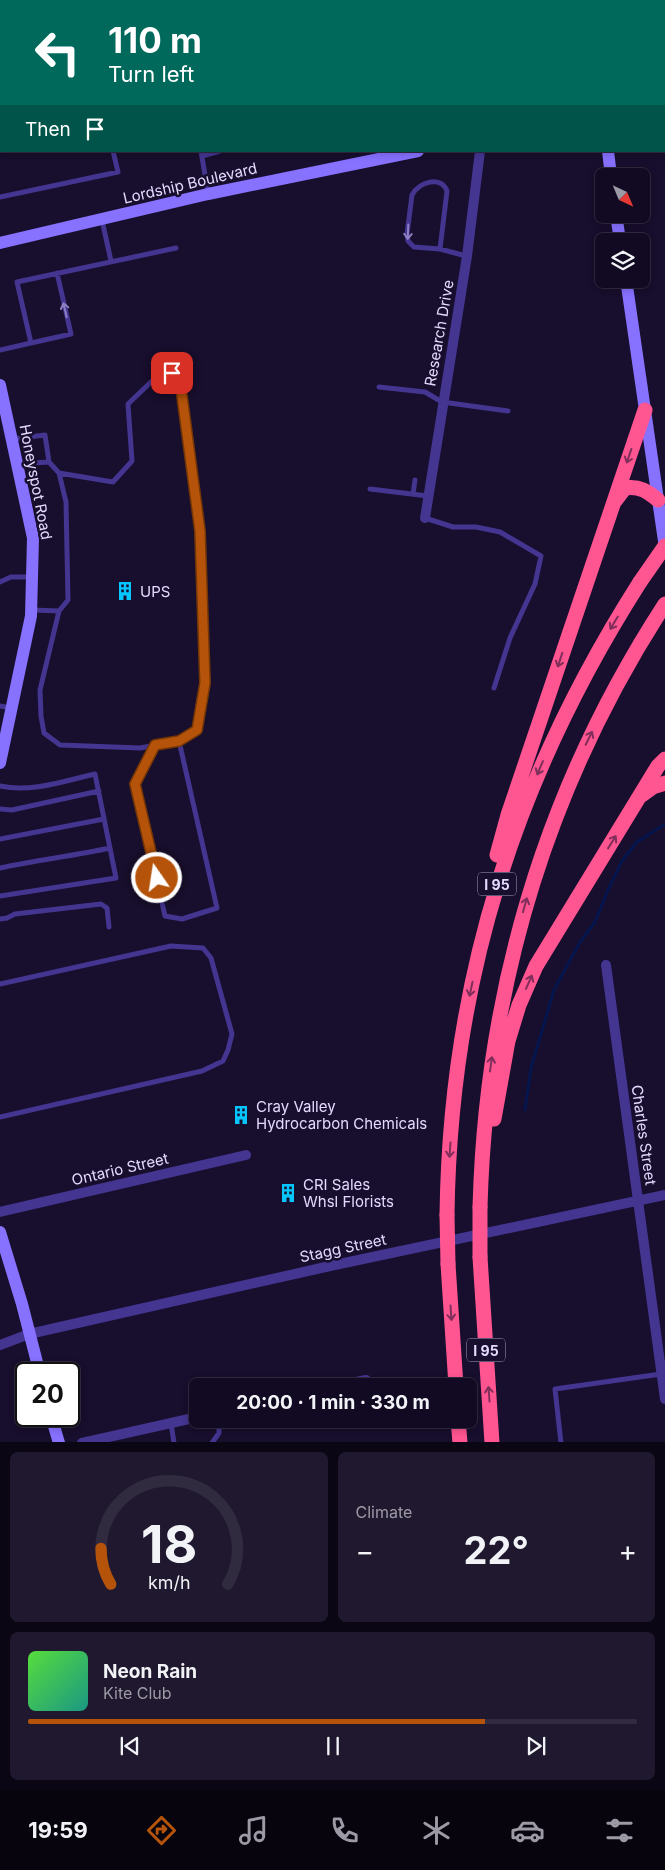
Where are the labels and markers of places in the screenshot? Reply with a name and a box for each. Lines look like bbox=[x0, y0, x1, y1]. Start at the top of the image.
pin bbox=[151, 352, 193, 394]
building icon: UPS bbox=[114, 580, 136, 602]
place label: UPS bbox=[140, 582, 170, 601]
place label: Cray Valley Hydrocarbon Chemicals bbox=[256, 1097, 427, 1133]
building icon: Cray Valley Hydrocarbon Chemicals bbox=[230, 1104, 252, 1126]
place label: CRI Sales Whsl Florists bbox=[303, 1175, 394, 1211]
building icon: CRI Sales Whsl Florists bbox=[277, 1182, 299, 1204]

